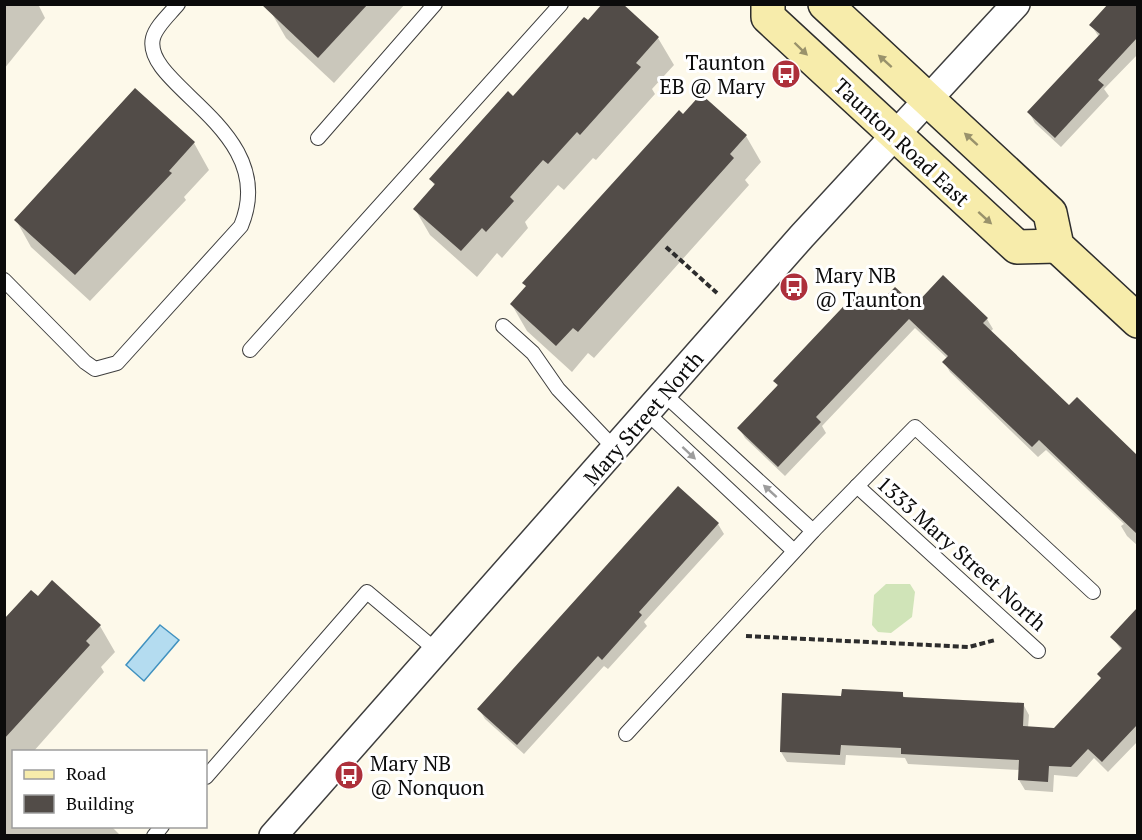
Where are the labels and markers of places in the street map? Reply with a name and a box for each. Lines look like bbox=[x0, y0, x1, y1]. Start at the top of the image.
place label: Taunton EB @ Mary bbox=[659, 48, 766, 100]
bus stop icon: Taunton EB @ Mary bbox=[770, 58, 802, 90]
place label: Mary NB @ Taunton bbox=[815, 261, 922, 313]
bus stop icon: Mary NB @ Taunton bbox=[778, 271, 810, 303]
place label: Mary NB @ Nonquon bbox=[370, 749, 485, 801]
bus stop icon: Mary NB @ Nonquon bbox=[333, 759, 365, 791]

